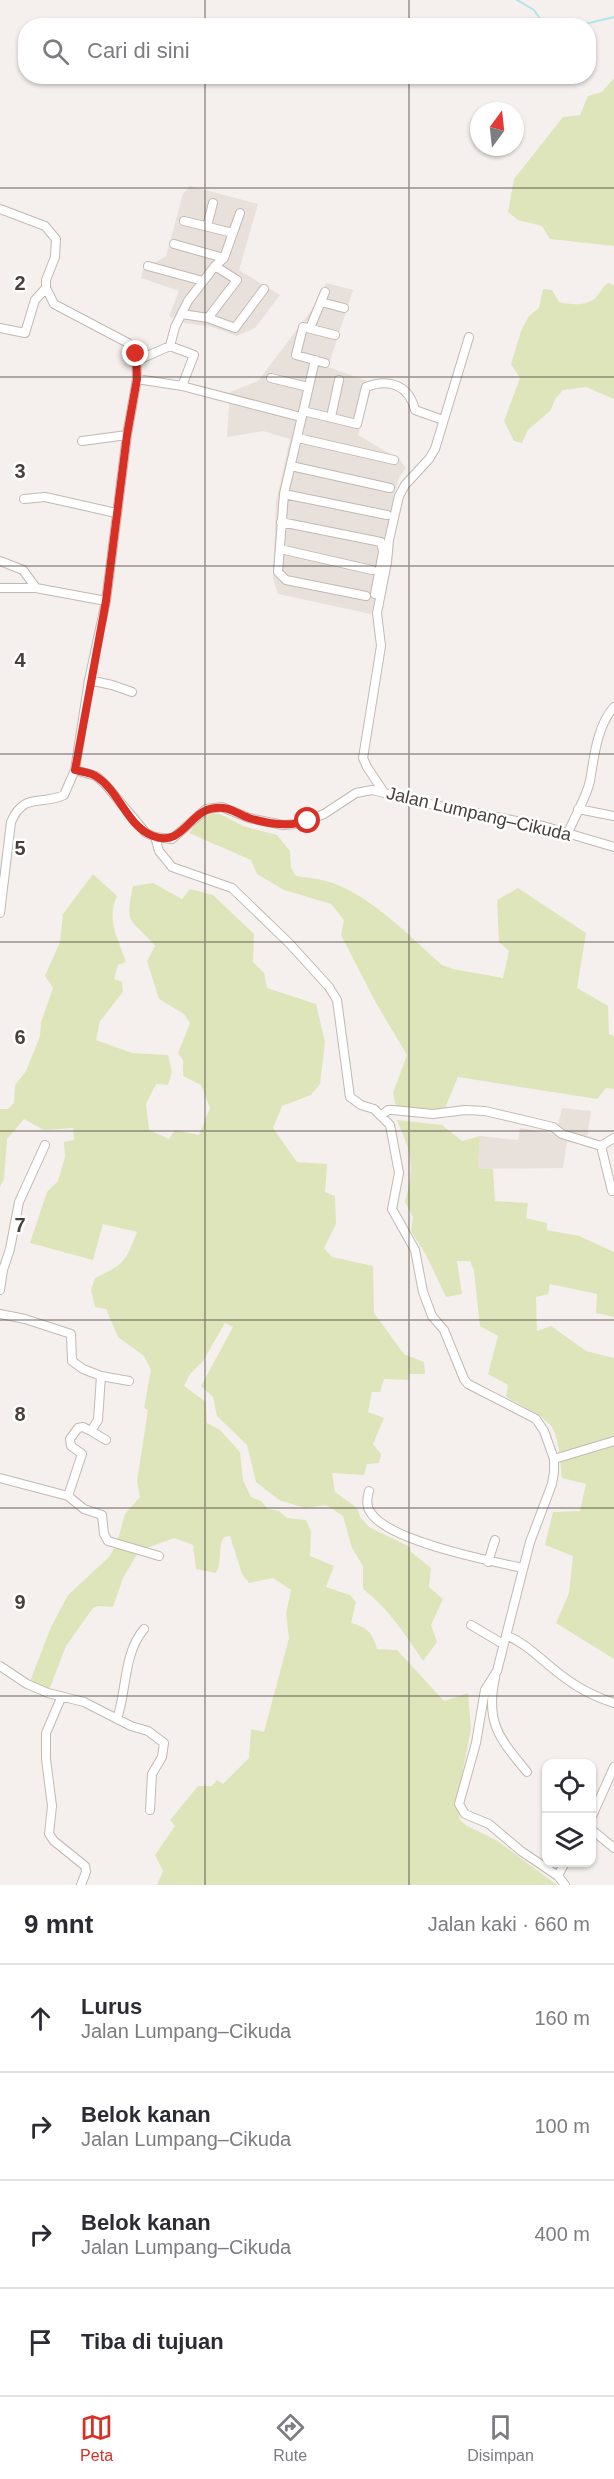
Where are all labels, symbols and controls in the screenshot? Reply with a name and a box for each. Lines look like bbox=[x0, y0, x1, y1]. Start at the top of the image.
search box bbox=[18, 18, 596, 84]
icon: search bbox=[39, 35, 72, 68]
text: Cari di sini bbox=[87, 38, 190, 63]
north arrow bbox=[470, 102, 524, 156]
text: 2 bbox=[14, 272, 26, 294]
route end bbox=[122, 340, 148, 366]
text: 3 bbox=[14, 460, 26, 482]
text: 4 bbox=[14, 649, 26, 671]
street label: Jalan Lumpang–Cikuda bbox=[385, 783, 574, 845]
route start bbox=[294, 807, 320, 833]
text: 5 bbox=[14, 837, 26, 859]
text: 6 bbox=[14, 1026, 26, 1048]
text: 7 bbox=[14, 1214, 26, 1236]
text: 8 bbox=[14, 1403, 26, 1425]
text: 9 bbox=[14, 1591, 26, 1613]
map controls bbox=[542, 1759, 596, 1867]
button: locate bbox=[542, 1759, 596, 1813]
button: layers bbox=[542, 1813, 596, 1867]
text: 9 mnt bbox=[24, 1909, 93, 1939]
text: Jalan kaki · 660 m bbox=[428, 1913, 590, 1935]
text: Lurus bbox=[81, 1994, 142, 2019]
icon: ahead bbox=[24, 2002, 57, 2035]
text: 160 m bbox=[534, 2007, 590, 2029]
text: Jalan Lumpang–Cikuda bbox=[81, 2020, 291, 2042]
text: Belok kanan bbox=[81, 2102, 211, 2127]
icon: right bbox=[24, 2110, 57, 2143]
text: 100 m bbox=[534, 2115, 590, 2137]
text: Jalan Lumpang–Cikuda bbox=[81, 2128, 291, 2150]
text: Belok kanan bbox=[81, 2210, 211, 2235]
icon: right bbox=[24, 2218, 57, 2251]
text: 400 m bbox=[534, 2223, 590, 2245]
text: Jalan Lumpang–Cikuda bbox=[81, 2236, 291, 2258]
icon: arrive bbox=[24, 2326, 57, 2359]
text: Tiba di tujuan bbox=[81, 2329, 224, 2354]
tab: Peta bbox=[80, 2411, 113, 2465]
tab: Rute bbox=[273, 2411, 307, 2465]
tab: Disimpan bbox=[467, 2411, 534, 2465]

